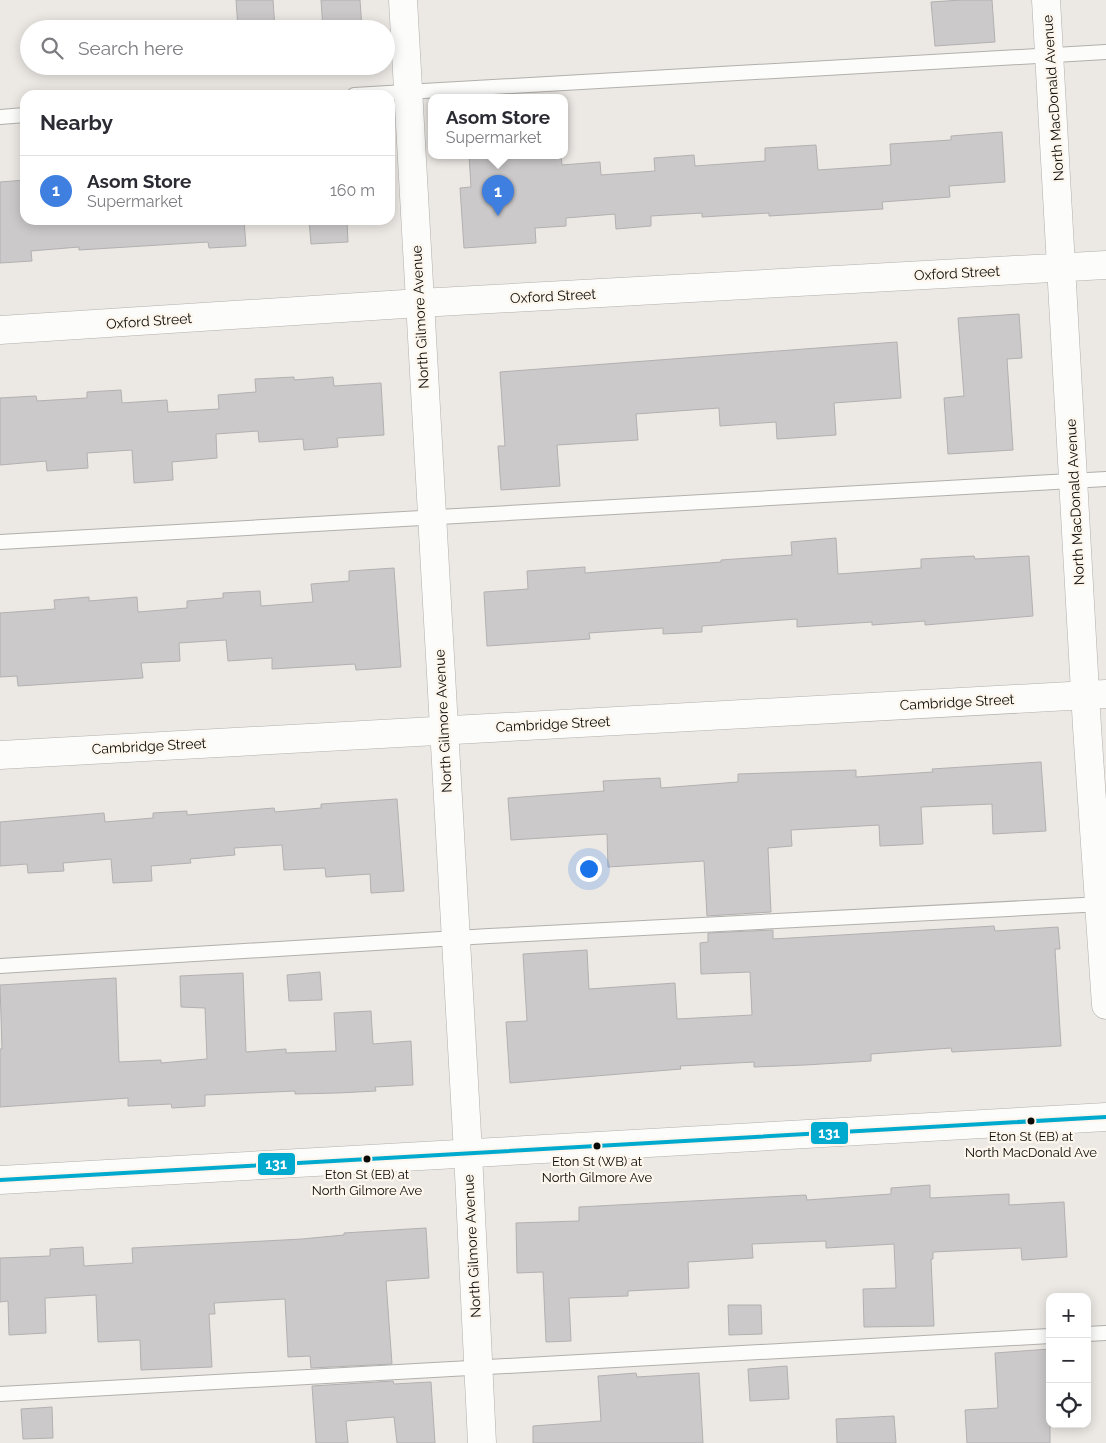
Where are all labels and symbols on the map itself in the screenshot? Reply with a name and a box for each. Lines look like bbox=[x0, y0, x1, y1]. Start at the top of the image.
street label: North MacDonald Avenue bbox=[1039, 14, 1067, 182]
pin: 1 bbox=[482, 175, 514, 216]
street label: North Gilmore Avenue bbox=[408, 245, 432, 389]
street label: Oxford Street bbox=[914, 263, 1001, 283]
street label: Oxford Street bbox=[510, 286, 597, 306]
street label: Oxford Street bbox=[106, 310, 193, 332]
street label: North MacDonald Avenue bbox=[1063, 418, 1087, 586]
street label: North Gilmore Avenue bbox=[431, 649, 455, 793]
street label: Cambridge Street bbox=[899, 691, 1015, 713]
street label: Cambridge Street bbox=[495, 713, 611, 735]
street label: Cambridge Street bbox=[91, 735, 207, 757]
your location bbox=[576, 856, 602, 882]
marker: Eton St (EB) at North MacDonald Ave bbox=[1026, 1116, 1036, 1126]
line badge: 131 bbox=[810, 1121, 849, 1145]
text: 131 bbox=[818, 1125, 840, 1141]
place label: Eton St (EB) at North MacDonald Ave bbox=[965, 1129, 1097, 1160]
marker: Eton St (WB) at North Gilmore Ave bbox=[592, 1141, 602, 1151]
line badge: 131 bbox=[257, 1152, 296, 1176]
marker: Eton St (EB) at North Gilmore Ave bbox=[362, 1154, 372, 1164]
place label: Eton St (WB) at North Gilmore Ave bbox=[542, 1154, 653, 1185]
text: 131 bbox=[265, 1156, 287, 1172]
place label: Eton St (EB) at North Gilmore Ave bbox=[312, 1167, 423, 1198]
street label: North Gilmore Avenue bbox=[460, 1174, 484, 1318]

